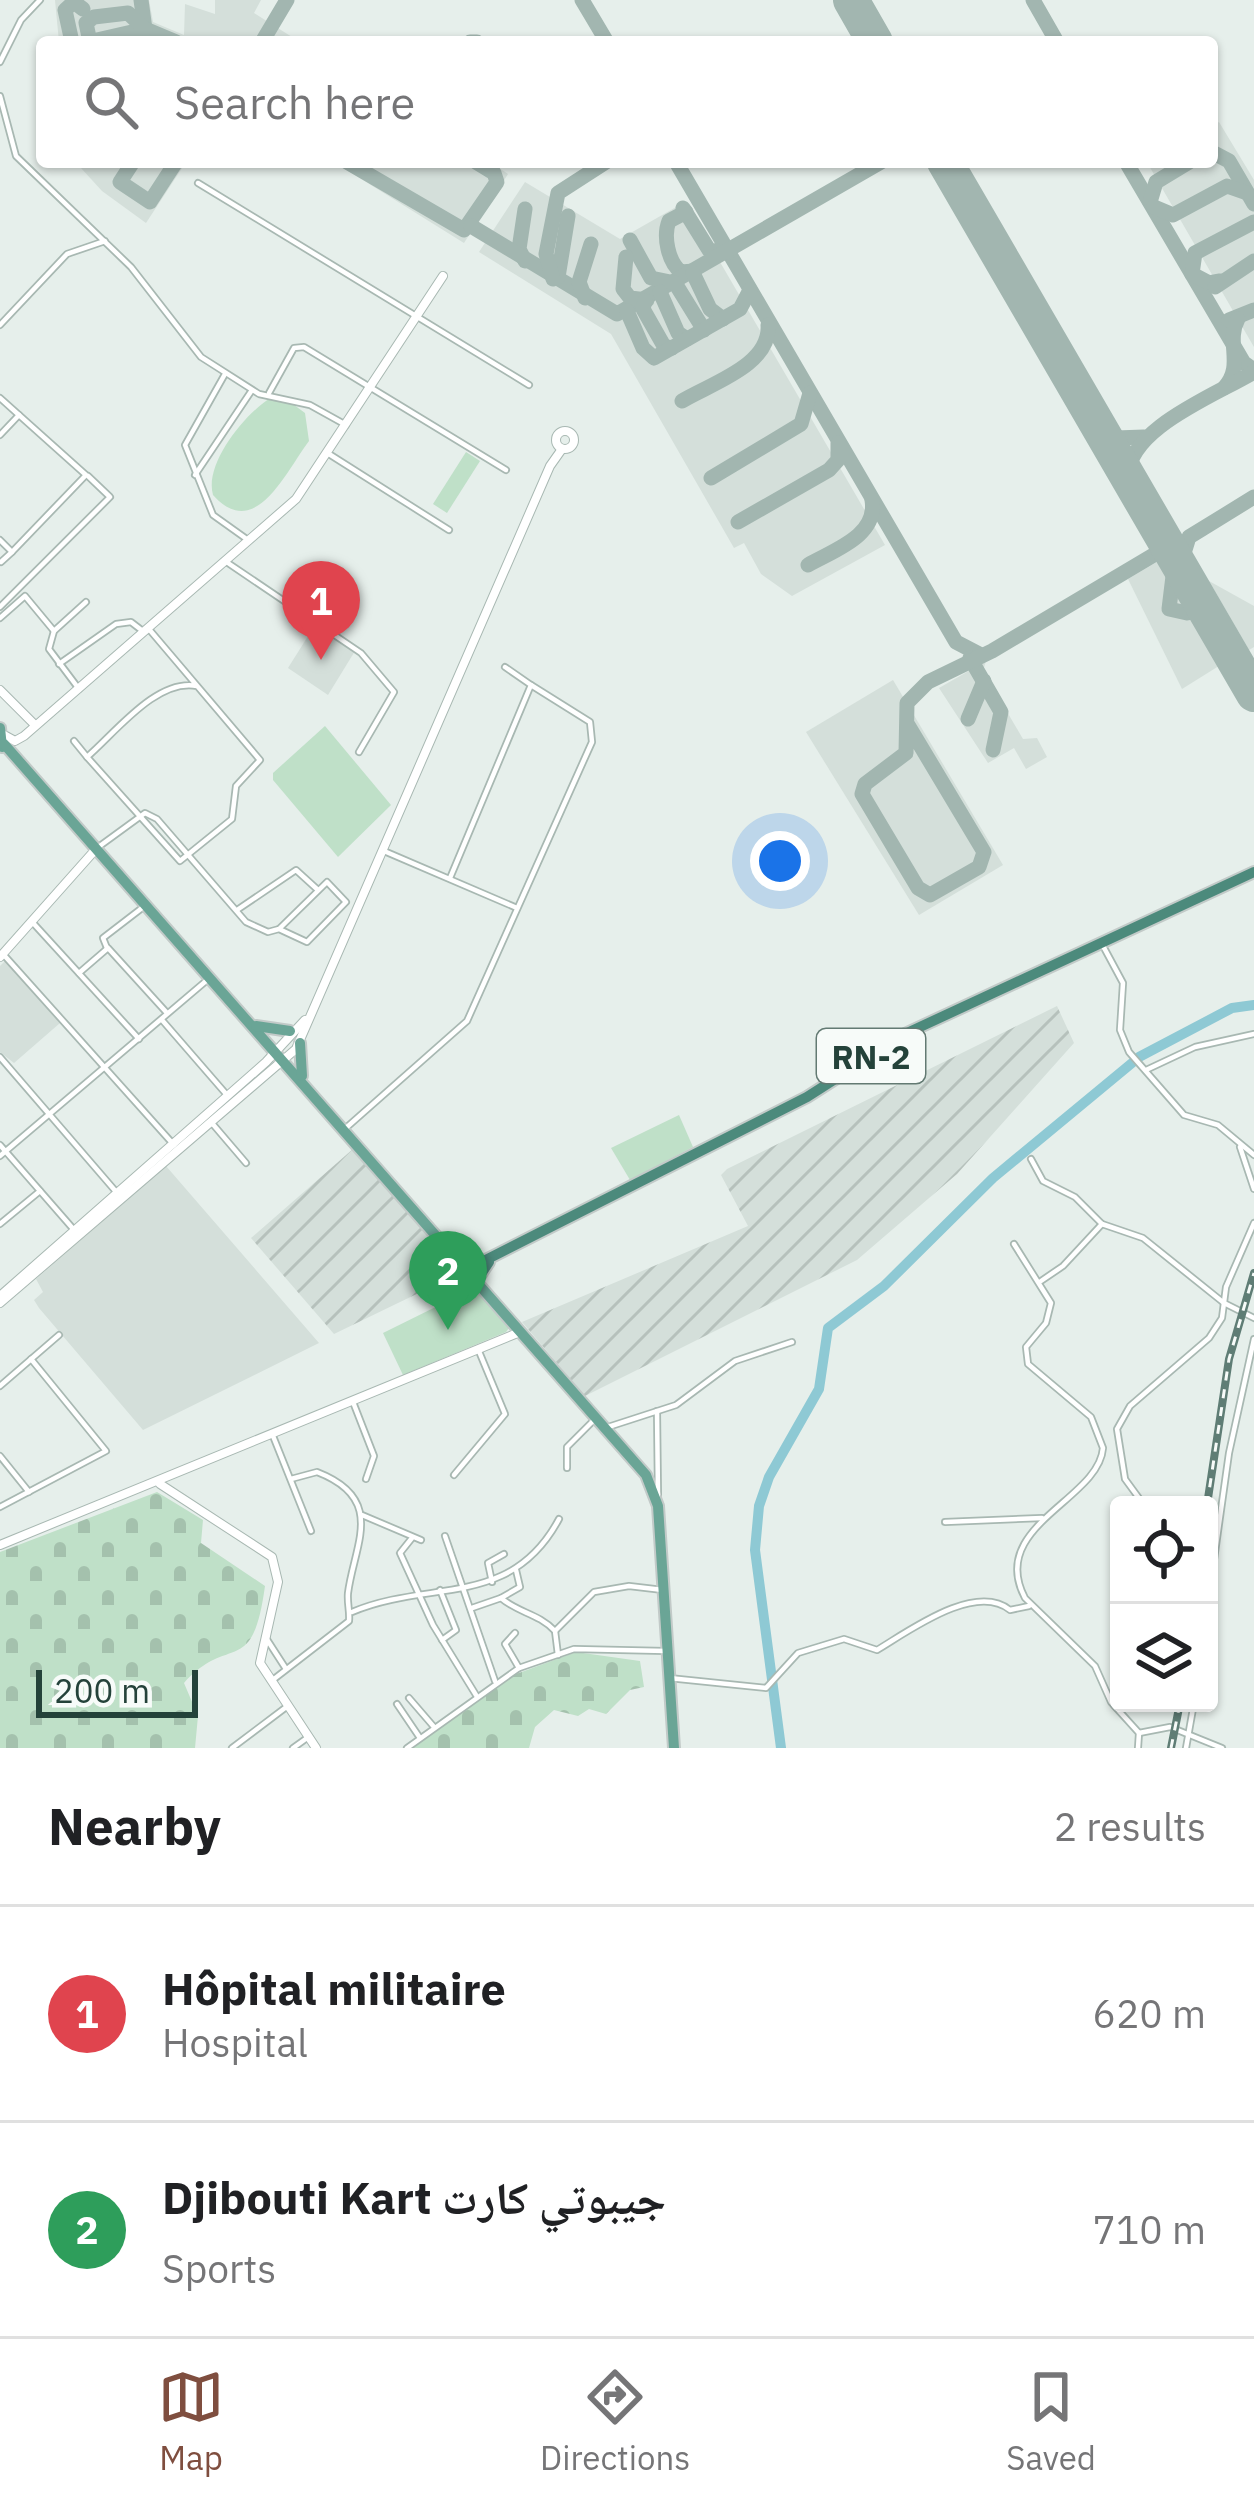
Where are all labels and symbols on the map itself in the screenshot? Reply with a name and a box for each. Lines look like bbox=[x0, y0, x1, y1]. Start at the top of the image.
pin: 1 bbox=[282, 561, 360, 660]
your location bbox=[750, 831, 810, 891]
road number: RN-2 bbox=[817, 1029, 925, 1083]
pin: 2 bbox=[409, 1231, 487, 1330]
scale bar bbox=[36, 1664, 198, 1717]

